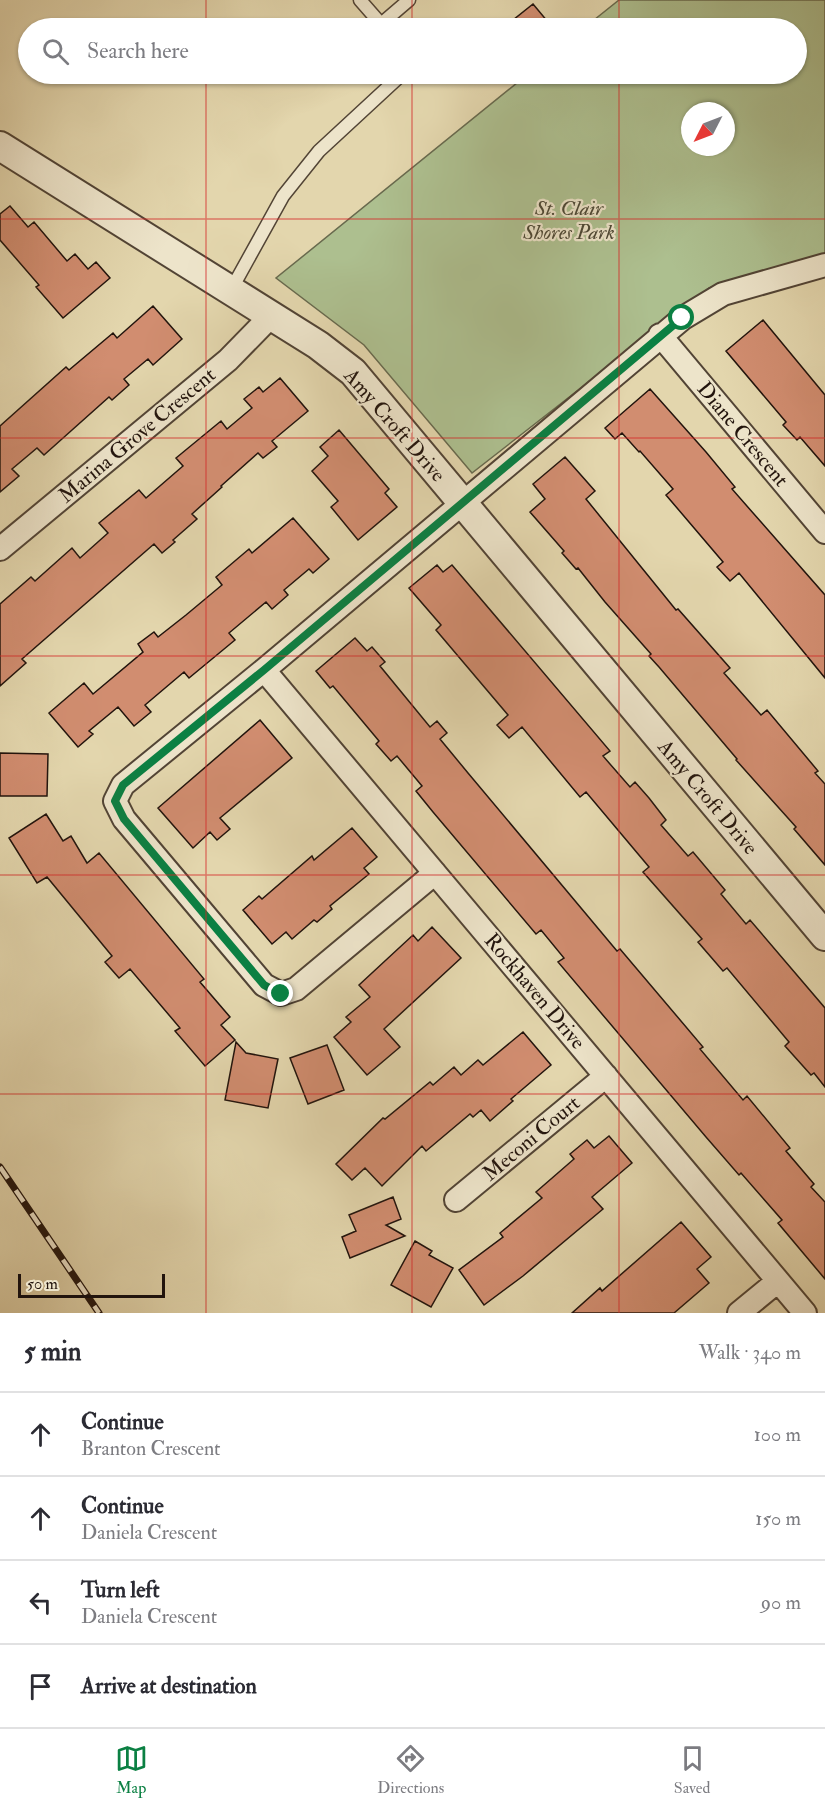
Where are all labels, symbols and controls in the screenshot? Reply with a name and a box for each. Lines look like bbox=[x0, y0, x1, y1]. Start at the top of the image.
search box bbox=[18, 18, 807, 84]
icon: search bbox=[39, 35, 72, 68]
text: Search here bbox=[87, 37, 189, 65]
north arrow bbox=[681, 102, 735, 156]
park label: St. Clair Shores Park bbox=[522, 195, 615, 246]
route start bbox=[668, 304, 694, 330]
street label: Marina Grove Crescent bbox=[53, 362, 222, 509]
street label: Amy Croft Drive bbox=[337, 362, 452, 488]
street label: Diane Crescent bbox=[691, 376, 795, 493]
street label: Amy Croft Drive bbox=[651, 733, 764, 861]
street label: Rockhaven Drive bbox=[478, 928, 591, 1055]
route end bbox=[267, 980, 293, 1006]
street label: Meconi Court bbox=[477, 1090, 586, 1187]
scale bar bbox=[18, 1271, 165, 1298]
text: 50 m bbox=[27, 1274, 58, 1294]
text: 5 min bbox=[24, 1336, 81, 1368]
text: Walk · 340 m bbox=[699, 1340, 801, 1365]
text: Continue bbox=[81, 1408, 164, 1436]
icon: ahead bbox=[24, 1418, 57, 1451]
text: 100 m bbox=[754, 1422, 801, 1447]
text: Branton Crescent bbox=[81, 1436, 221, 1461]
text: Continue bbox=[81, 1492, 164, 1520]
icon: ahead bbox=[24, 1502, 57, 1535]
text: 150 m bbox=[755, 1506, 801, 1531]
text: Daniela Crescent bbox=[81, 1520, 217, 1545]
text: Turn left bbox=[81, 1576, 160, 1604]
icon: left bbox=[24, 1586, 57, 1619]
text: 90 m bbox=[761, 1590, 801, 1615]
text: Daniela Crescent bbox=[81, 1604, 217, 1629]
icon: arrive bbox=[24, 1670, 57, 1703]
text: Arrive at destination bbox=[81, 1672, 257, 1700]
tab: Map bbox=[115, 1742, 148, 1798]
tab: Directions bbox=[377, 1742, 444, 1798]
tab: Saved bbox=[674, 1742, 710, 1798]

